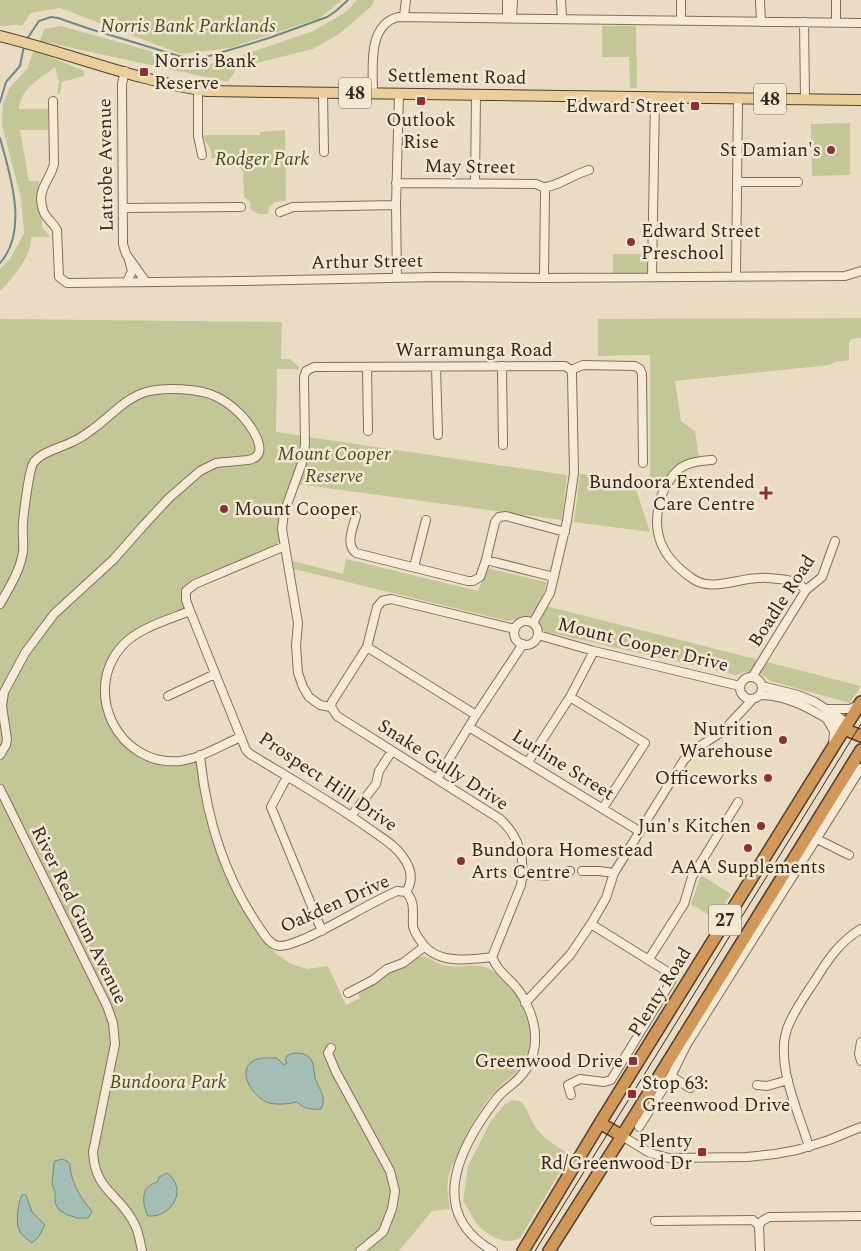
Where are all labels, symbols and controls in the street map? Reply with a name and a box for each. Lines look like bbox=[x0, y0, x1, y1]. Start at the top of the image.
park label: Norris Bank Parklands bbox=[100, 12, 276, 41]
place label: Norris Bank Reserve bbox=[154, 47, 257, 98]
street label: Settlement Road bbox=[387, 61, 527, 93]
marker: Norris Bank Reserve bbox=[138, 66, 150, 78]
road number: 48 bbox=[339, 78, 371, 109]
road number: 48 bbox=[754, 84, 786, 115]
place label: Edward Street bbox=[566, 92, 685, 121]
marker: Outlook Rise bbox=[415, 95, 427, 107]
street label: Latrobe Avenue bbox=[90, 98, 122, 232]
marker: Edward Street bbox=[689, 100, 701, 112]
place label: Outlook Rise bbox=[386, 106, 456, 157]
place label: St Damian's bbox=[720, 136, 821, 165]
marker: St Damian's bbox=[825, 144, 837, 156]
park label: Rodger Park bbox=[215, 145, 309, 174]
street label: May Street bbox=[424, 152, 516, 182]
place label: Edward Street Preschool bbox=[641, 217, 761, 268]
marker: Edward Street Preschool bbox=[625, 236, 637, 248]
street label: Arthur Street bbox=[311, 247, 424, 277]
street label: Warramunga Road bbox=[395, 336, 553, 365]
park label: Mount Cooper Reserve bbox=[277, 440, 391, 491]
place label: Bundoora Extended Care Centre bbox=[589, 468, 755, 519]
marker: Bundoora Extended Care Centre bbox=[759, 486, 773, 500]
place label: Mount Cooper bbox=[234, 495, 358, 524]
marker: Mount Cooper bbox=[218, 503, 230, 515]
street label: Boadle Road bbox=[741, 549, 823, 653]
street label: Mount Cooper Drive bbox=[555, 610, 731, 680]
street label: Snake Gully Drive bbox=[372, 712, 514, 818]
place label: Nutrition Warehouse bbox=[679, 715, 773, 766]
street label: Lurline Street bbox=[506, 722, 620, 808]
street label: Prospect Hill Drive bbox=[253, 725, 403, 839]
marker: Nutrition Warehouse bbox=[777, 734, 789, 746]
place label: Officeworks bbox=[655, 764, 758, 793]
marker: Officeworks bbox=[762, 772, 774, 784]
place label: Jun's Kitchen bbox=[638, 812, 751, 841]
marker: Jun's Kitchen bbox=[755, 820, 767, 832]
street label: River Red Gum Avenue bbox=[23, 821, 135, 1009]
place label: Bundoora Homestead Arts Centre bbox=[471, 836, 653, 887]
marker: AAA Supplements bbox=[742, 842, 754, 854]
place label: AAA Supplements bbox=[670, 853, 826, 882]
marker: Bundoora Homestead Arts Centre bbox=[455, 855, 467, 867]
street label: Oakden Drive bbox=[276, 867, 394, 941]
road number: 27 bbox=[709, 904, 741, 936]
street label: Plenty Road bbox=[621, 941, 699, 1043]
place label: Greenwood Drive bbox=[475, 1047, 623, 1076]
marker: Greenwood Drive bbox=[627, 1055, 639, 1067]
park label: Bundoora Park bbox=[109, 1068, 227, 1097]
place label: Stop 63: Greenwood Drive bbox=[642, 1069, 790, 1120]
marker: Stop 63: Greenwood Drive bbox=[626, 1088, 638, 1100]
place label: Plenty Rd/Greenwood Dr bbox=[540, 1127, 693, 1178]
marker: Plenty Rd/Greenwood Dr bbox=[696, 1146, 708, 1158]

